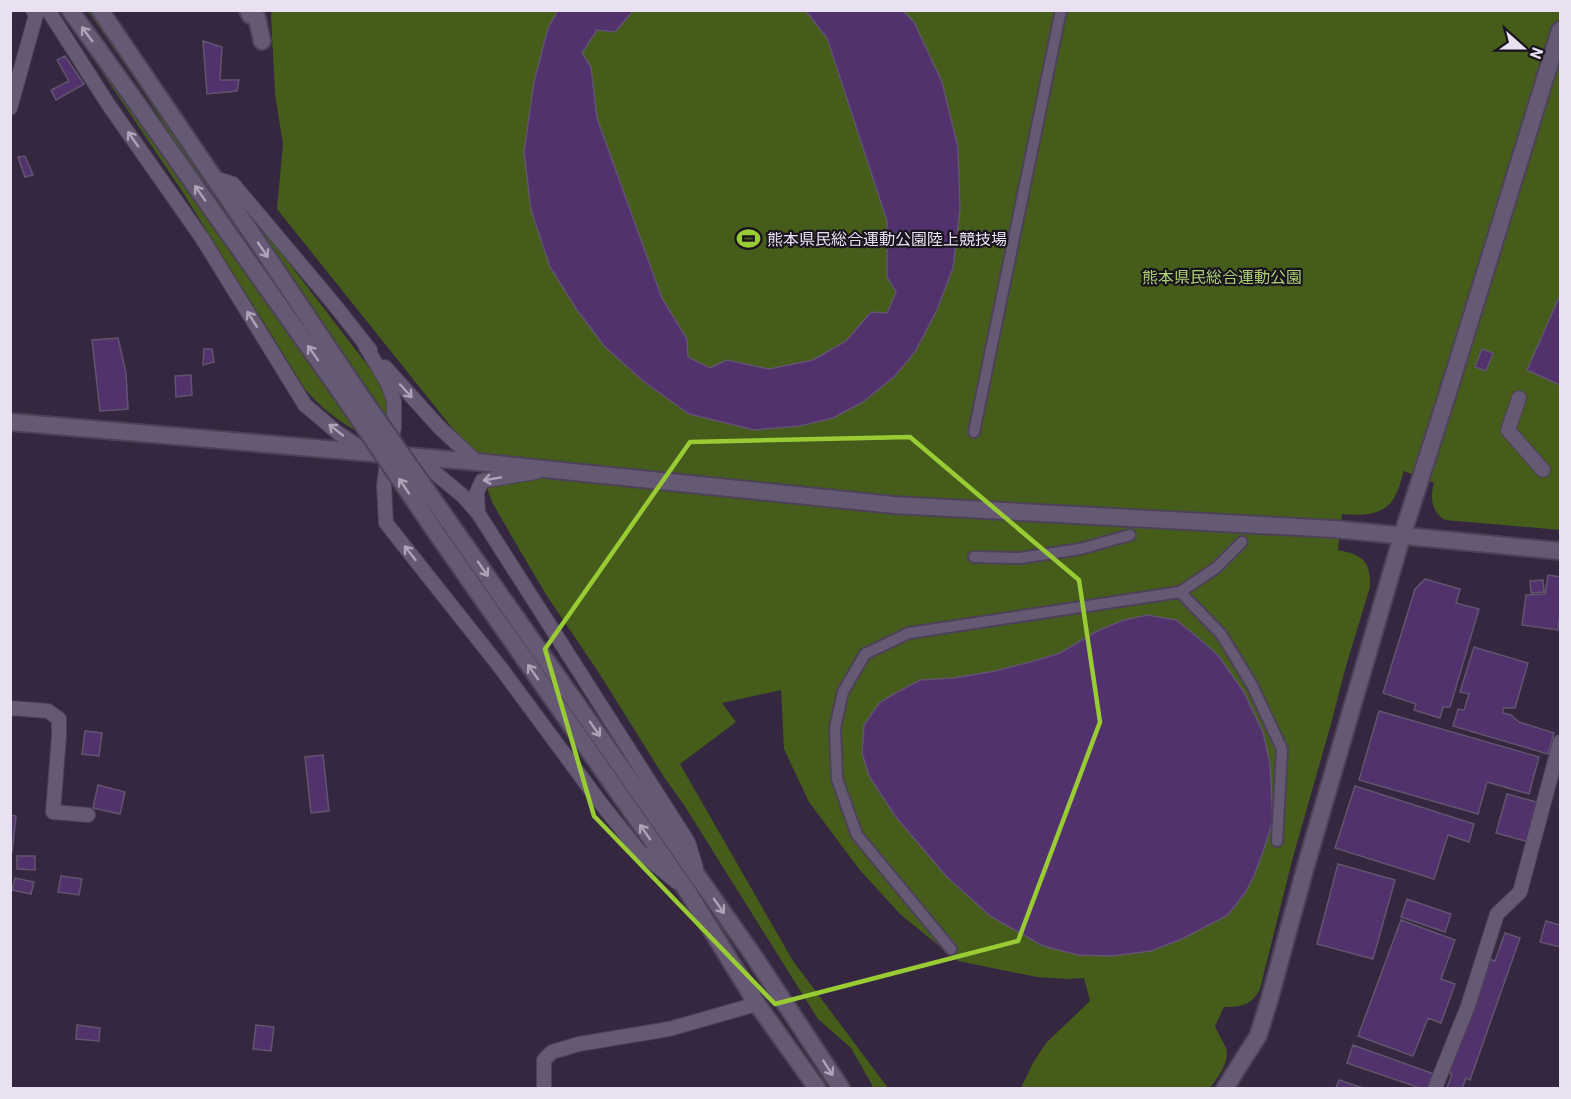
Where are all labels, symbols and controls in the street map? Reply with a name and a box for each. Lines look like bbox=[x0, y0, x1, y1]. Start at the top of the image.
north arrow bbox=[1493, 18, 1553, 78]
one-way arrow bbox=[81, 27, 94, 43]
text: N bbox=[1527, 45, 1548, 62]
one-way arrow bbox=[127, 131, 139, 148]
one-way arrow bbox=[194, 186, 206, 202]
sports icon: 熊本県民総合運動公園陸上競技場 bbox=[736, 225, 762, 251]
place label: 熊本県民総合運動公園陸上競技場 bbox=[767, 229, 1007, 248]
one-way arrow bbox=[257, 241, 269, 257]
park label: 熊本県民総合運動公園 bbox=[1142, 267, 1302, 286]
one-way arrow bbox=[246, 311, 258, 328]
one-way arrow bbox=[307, 345, 319, 361]
one-way arrow bbox=[399, 383, 413, 398]
one-way arrow bbox=[328, 424, 344, 437]
one-way arrow bbox=[483, 474, 502, 485]
one-way arrow bbox=[398, 478, 410, 494]
one-way arrow bbox=[403, 545, 416, 561]
one-way arrow bbox=[477, 561, 489, 577]
one-way arrow bbox=[527, 665, 539, 681]
one-way arrow bbox=[589, 720, 601, 737]
one-way arrow bbox=[639, 824, 651, 840]
one-way arrow bbox=[713, 898, 725, 914]
one-way arrow bbox=[822, 1059, 834, 1076]

